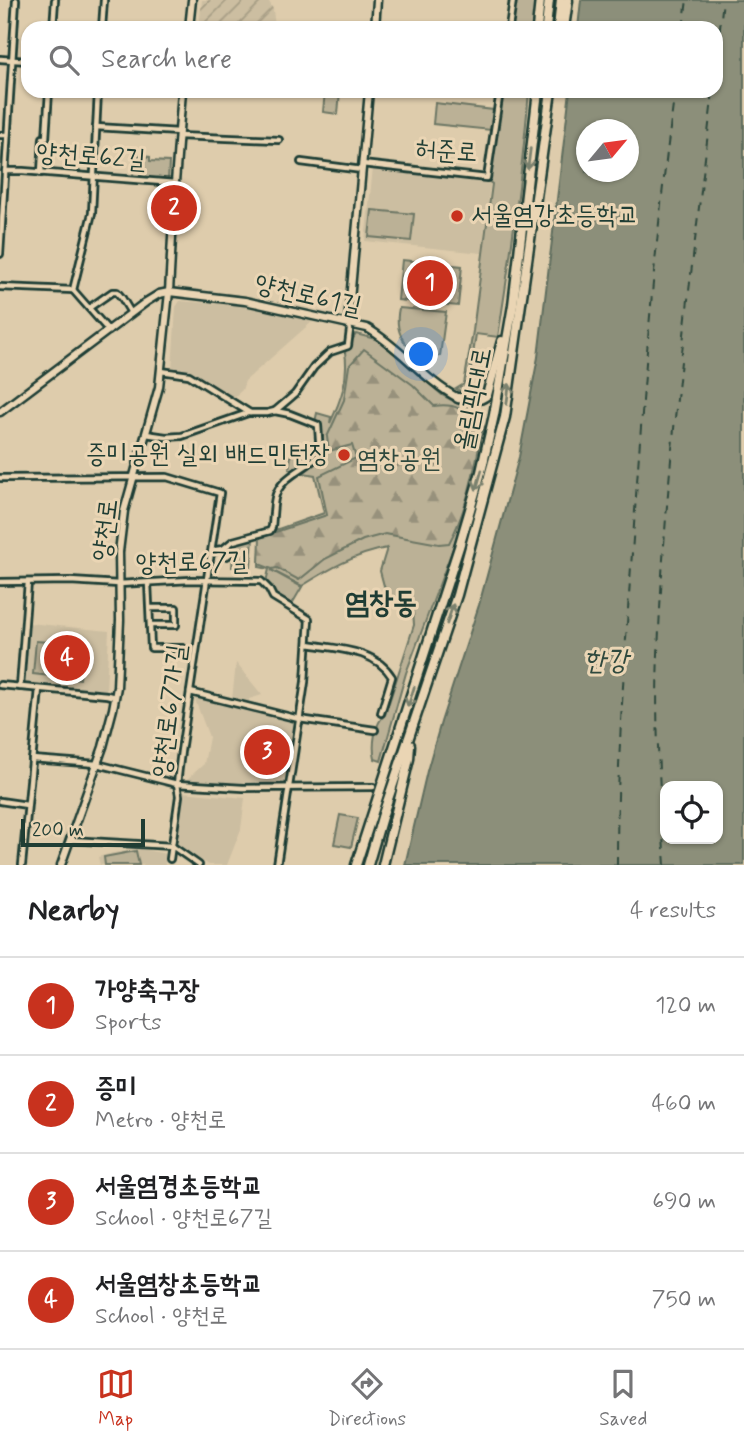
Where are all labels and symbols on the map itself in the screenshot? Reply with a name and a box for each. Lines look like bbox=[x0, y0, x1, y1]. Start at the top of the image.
north arrow bbox=[576, 119, 639, 182]
street label: 허준로 bbox=[414, 133, 478, 171]
street label: 양천로62길 bbox=[35, 136, 147, 178]
one-way arrow bbox=[523, 147, 536, 170]
pin: 2 bbox=[151, 182, 197, 234]
place label: 서울염강초등학교 bbox=[471, 199, 638, 233]
marker: 서울염강초등학교 bbox=[449, 208, 465, 224]
pin: 1 bbox=[407, 257, 453, 309]
street label: 양천로61길 bbox=[251, 267, 365, 325]
your location bbox=[404, 337, 438, 371]
street label: 올림픽대로 bbox=[447, 344, 501, 454]
one-way arrow bbox=[501, 383, 514, 406]
place label: 증미공원 실외 배드민턴장 bbox=[86, 438, 330, 472]
park label: 염창공원 bbox=[357, 443, 441, 477]
marker: 증미공원 실외 배드민턴장 bbox=[336, 447, 352, 463]
one-way arrow bbox=[471, 469, 484, 491]
street label: 양천로 bbox=[85, 497, 127, 563]
street label: 양천로67길 bbox=[135, 545, 249, 581]
district label: 염창동 bbox=[345, 584, 417, 623]
one-way arrow bbox=[445, 603, 458, 625]
pin: 4 bbox=[44, 632, 90, 684]
street label: 양천로67가길 bbox=[145, 643, 195, 779]
water label: 한강 bbox=[583, 643, 632, 680]
one-way arrow bbox=[404, 686, 417, 708]
pin: 3 bbox=[244, 726, 290, 778]
scale bar bbox=[21, 816, 145, 848]

